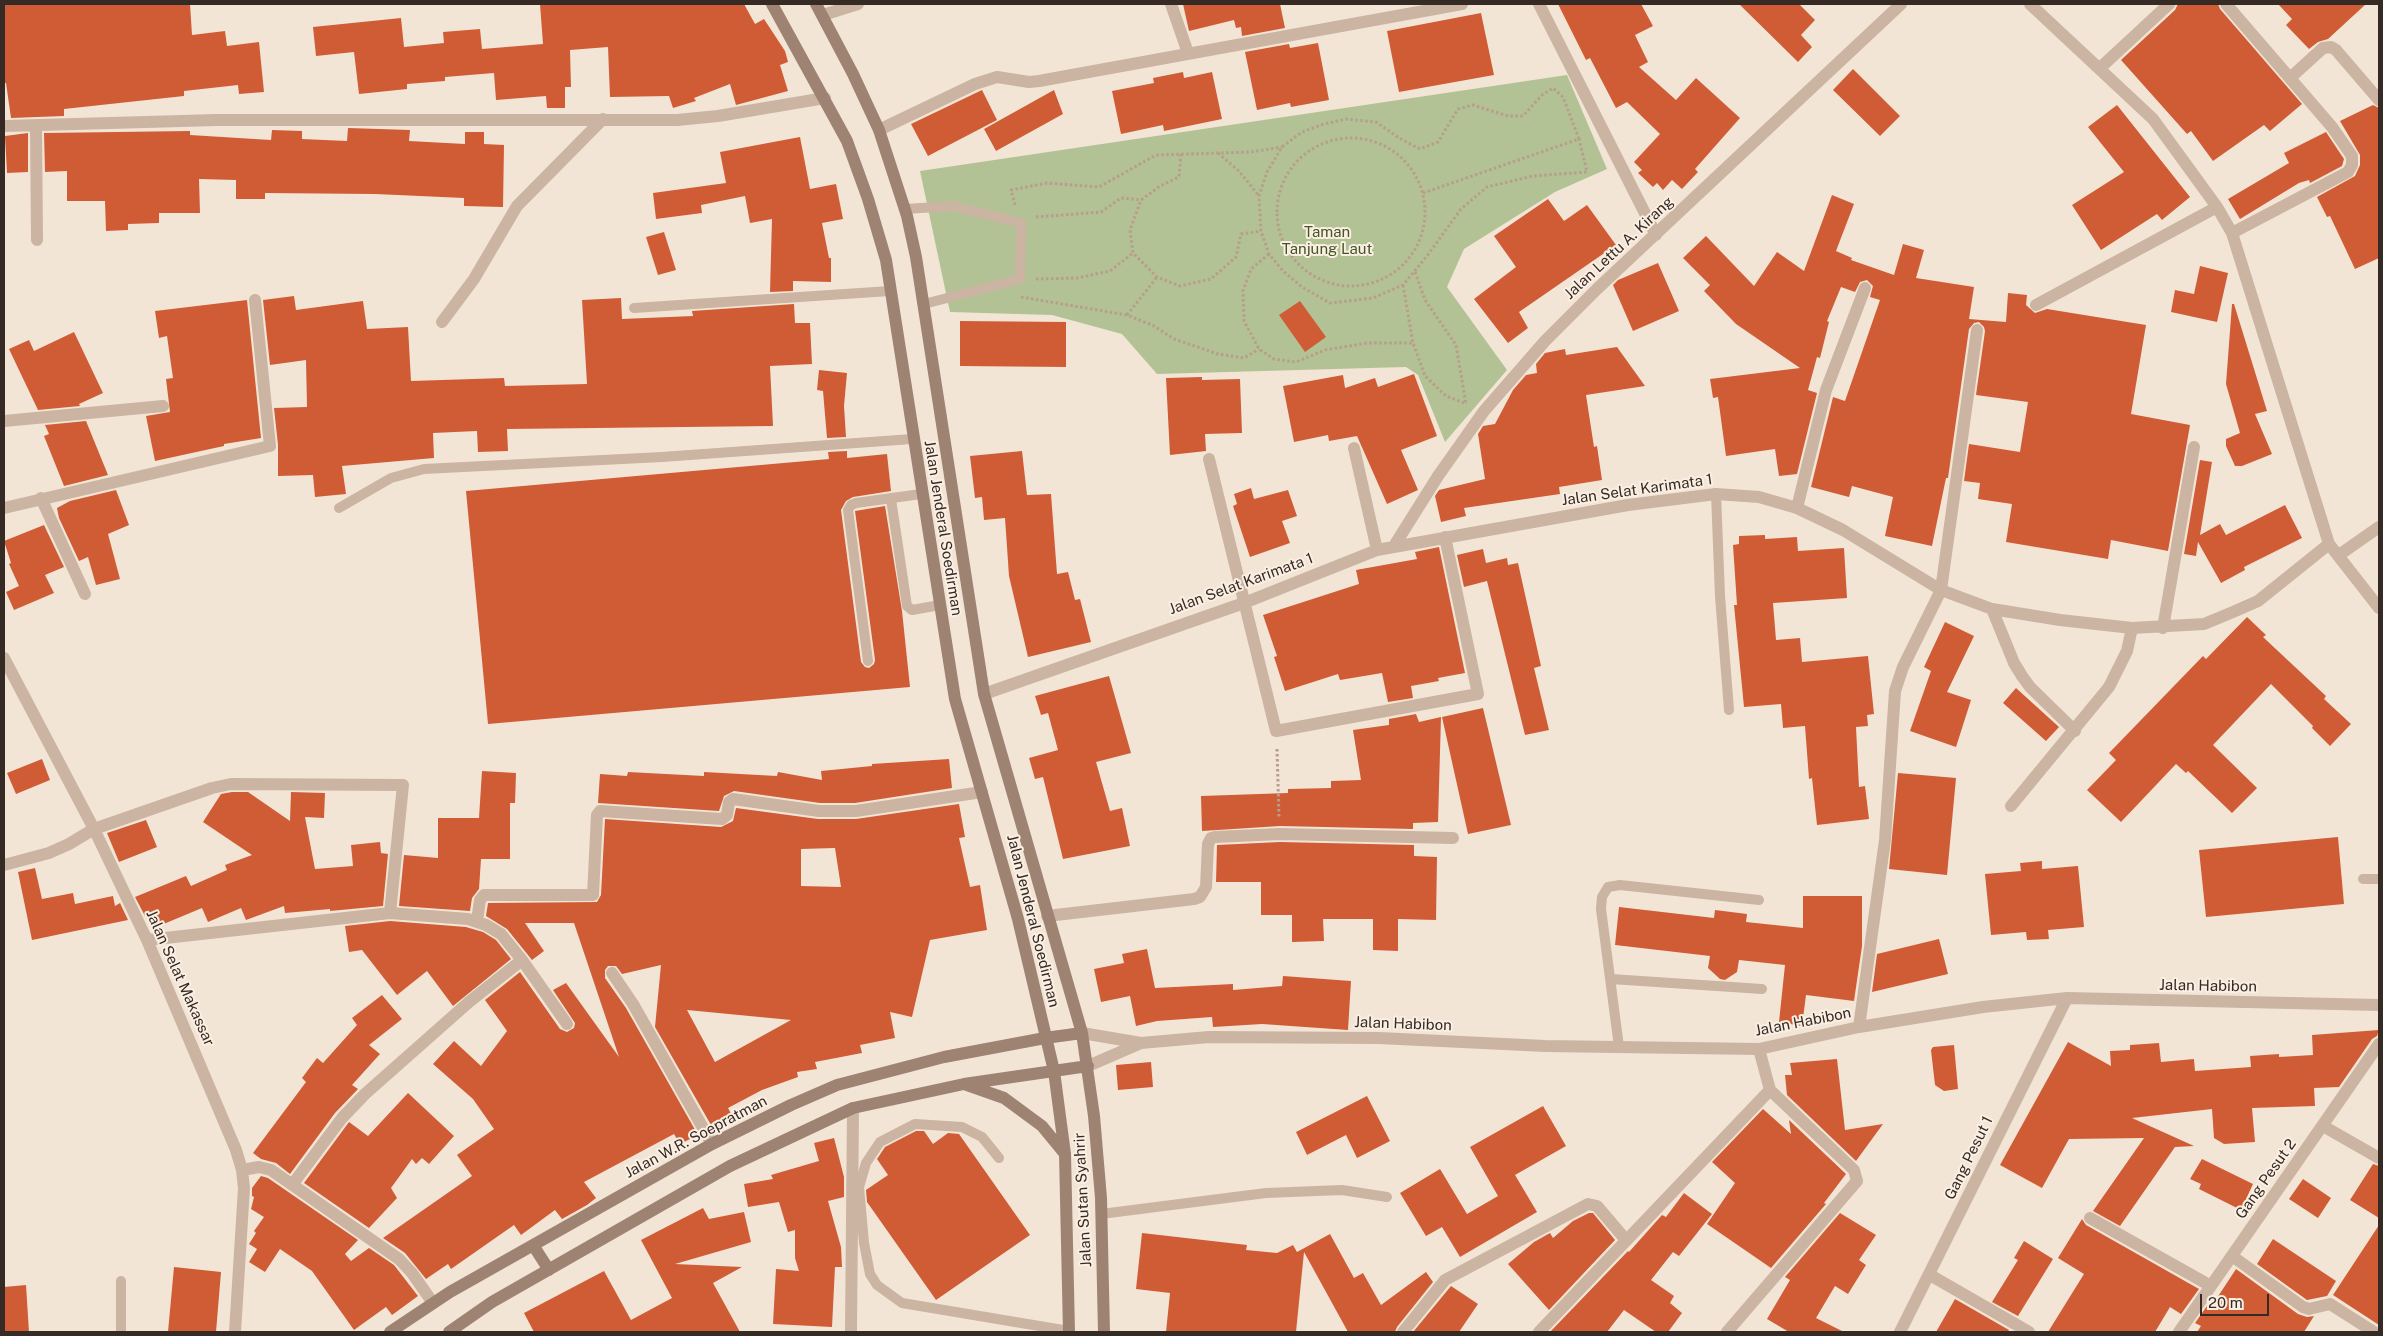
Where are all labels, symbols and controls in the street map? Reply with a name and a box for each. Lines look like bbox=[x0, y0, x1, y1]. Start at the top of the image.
street label: Jalan Lettu A. Kirang bbox=[1561, 193, 1677, 303]
park label: Taman Tanjung Laut bbox=[1282, 223, 1372, 258]
street label: Jalan Jenderal Soedirman bbox=[920, 439, 966, 617]
street label: Jalan Selat Karimata 1 bbox=[1560, 470, 1714, 510]
street label: Jalan Selat Karimata 1 bbox=[1166, 549, 1316, 619]
street label: Jalan Jenderal Soedirman bbox=[1003, 833, 1063, 1009]
street label: Jalan Selat Makassar bbox=[142, 907, 218, 1049]
street label: Jalan Habibon bbox=[2159, 976, 2257, 996]
street label: Jalan Habibon bbox=[1753, 1004, 1853, 1040]
street label: Jalan Habibon bbox=[1354, 1013, 1452, 1035]
street label: Jalan W.R. Soepratman bbox=[622, 1092, 770, 1182]
street label: Gang Pesut 1 bbox=[1941, 1113, 1997, 1203]
street label: Jalan Sutan Syahrir bbox=[1070, 1132, 1096, 1268]
street label: Gang Pesut 2 bbox=[2232, 1136, 2300, 1222]
scale bar bbox=[2203, 1284, 2272, 1316]
text: 20 m bbox=[2208, 1294, 2243, 1311]

